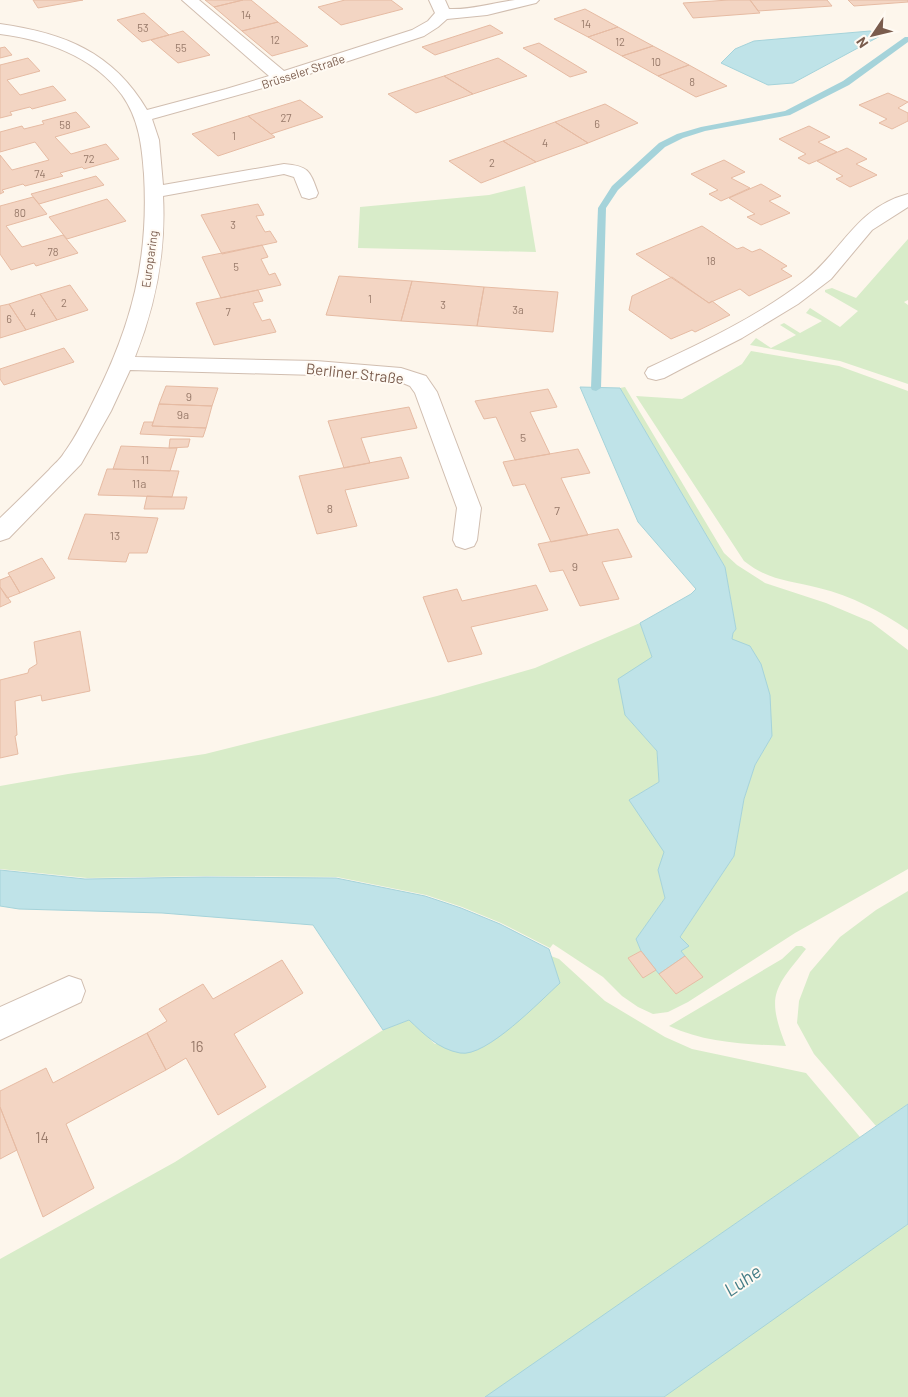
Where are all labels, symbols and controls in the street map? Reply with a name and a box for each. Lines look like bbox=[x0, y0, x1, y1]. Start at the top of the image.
house number: 14 bbox=[241, 8, 251, 21]
north arrow bbox=[848, 10, 898, 60]
house number: 14 bbox=[581, 17, 591, 30]
house number: 53 bbox=[137, 21, 149, 34]
house number: 12 bbox=[270, 33, 280, 46]
text: N bbox=[852, 34, 872, 51]
house number: 12 bbox=[615, 35, 625, 48]
house number: 55 bbox=[175, 41, 187, 54]
street label: Brüsseler Straße bbox=[259, 51, 347, 91]
house number: 10 bbox=[651, 55, 661, 68]
house number: 8 bbox=[689, 75, 695, 88]
house number: 27 bbox=[280, 111, 292, 124]
house number: 6 bbox=[594, 117, 600, 130]
house number: 58 bbox=[59, 118, 71, 131]
house number: 1 bbox=[232, 129, 236, 142]
house number: 4 bbox=[542, 136, 548, 149]
house number: 72 bbox=[83, 152, 95, 165]
house number: 2 bbox=[489, 156, 495, 169]
house number: 74 bbox=[34, 167, 46, 180]
house number: 80 bbox=[14, 206, 26, 219]
house number: 3 bbox=[230, 218, 236, 231]
street label: Europaring bbox=[138, 229, 160, 289]
house number: 78 bbox=[48, 245, 59, 258]
house number: 18 bbox=[706, 254, 716, 267]
house number: 5 bbox=[233, 260, 239, 273]
house number: 1 bbox=[368, 292, 372, 305]
house number: 2 bbox=[61, 296, 67, 309]
house number: 3 bbox=[440, 298, 446, 311]
house number: 3a bbox=[512, 303, 524, 316]
house number: 7 bbox=[225, 305, 231, 318]
house number: 4 bbox=[30, 306, 36, 319]
house number: 6 bbox=[6, 312, 12, 325]
street label: Berliner Straße bbox=[305, 359, 405, 387]
house number: 9 bbox=[186, 389, 192, 403]
house number: 9a bbox=[177, 407, 189, 421]
house number: 5 bbox=[520, 430, 526, 444]
house number: 11 bbox=[141, 452, 149, 466]
house number: 11a bbox=[132, 476, 146, 490]
house number: 8 bbox=[327, 501, 333, 515]
house number: 7 bbox=[554, 503, 560, 517]
house number: 13 bbox=[110, 528, 120, 542]
house number: 9 bbox=[572, 559, 578, 573]
house number: 16 bbox=[191, 1037, 203, 1055]
house number: 14 bbox=[35, 1128, 49, 1146]
water label: Luhe bbox=[719, 1259, 765, 1301]

